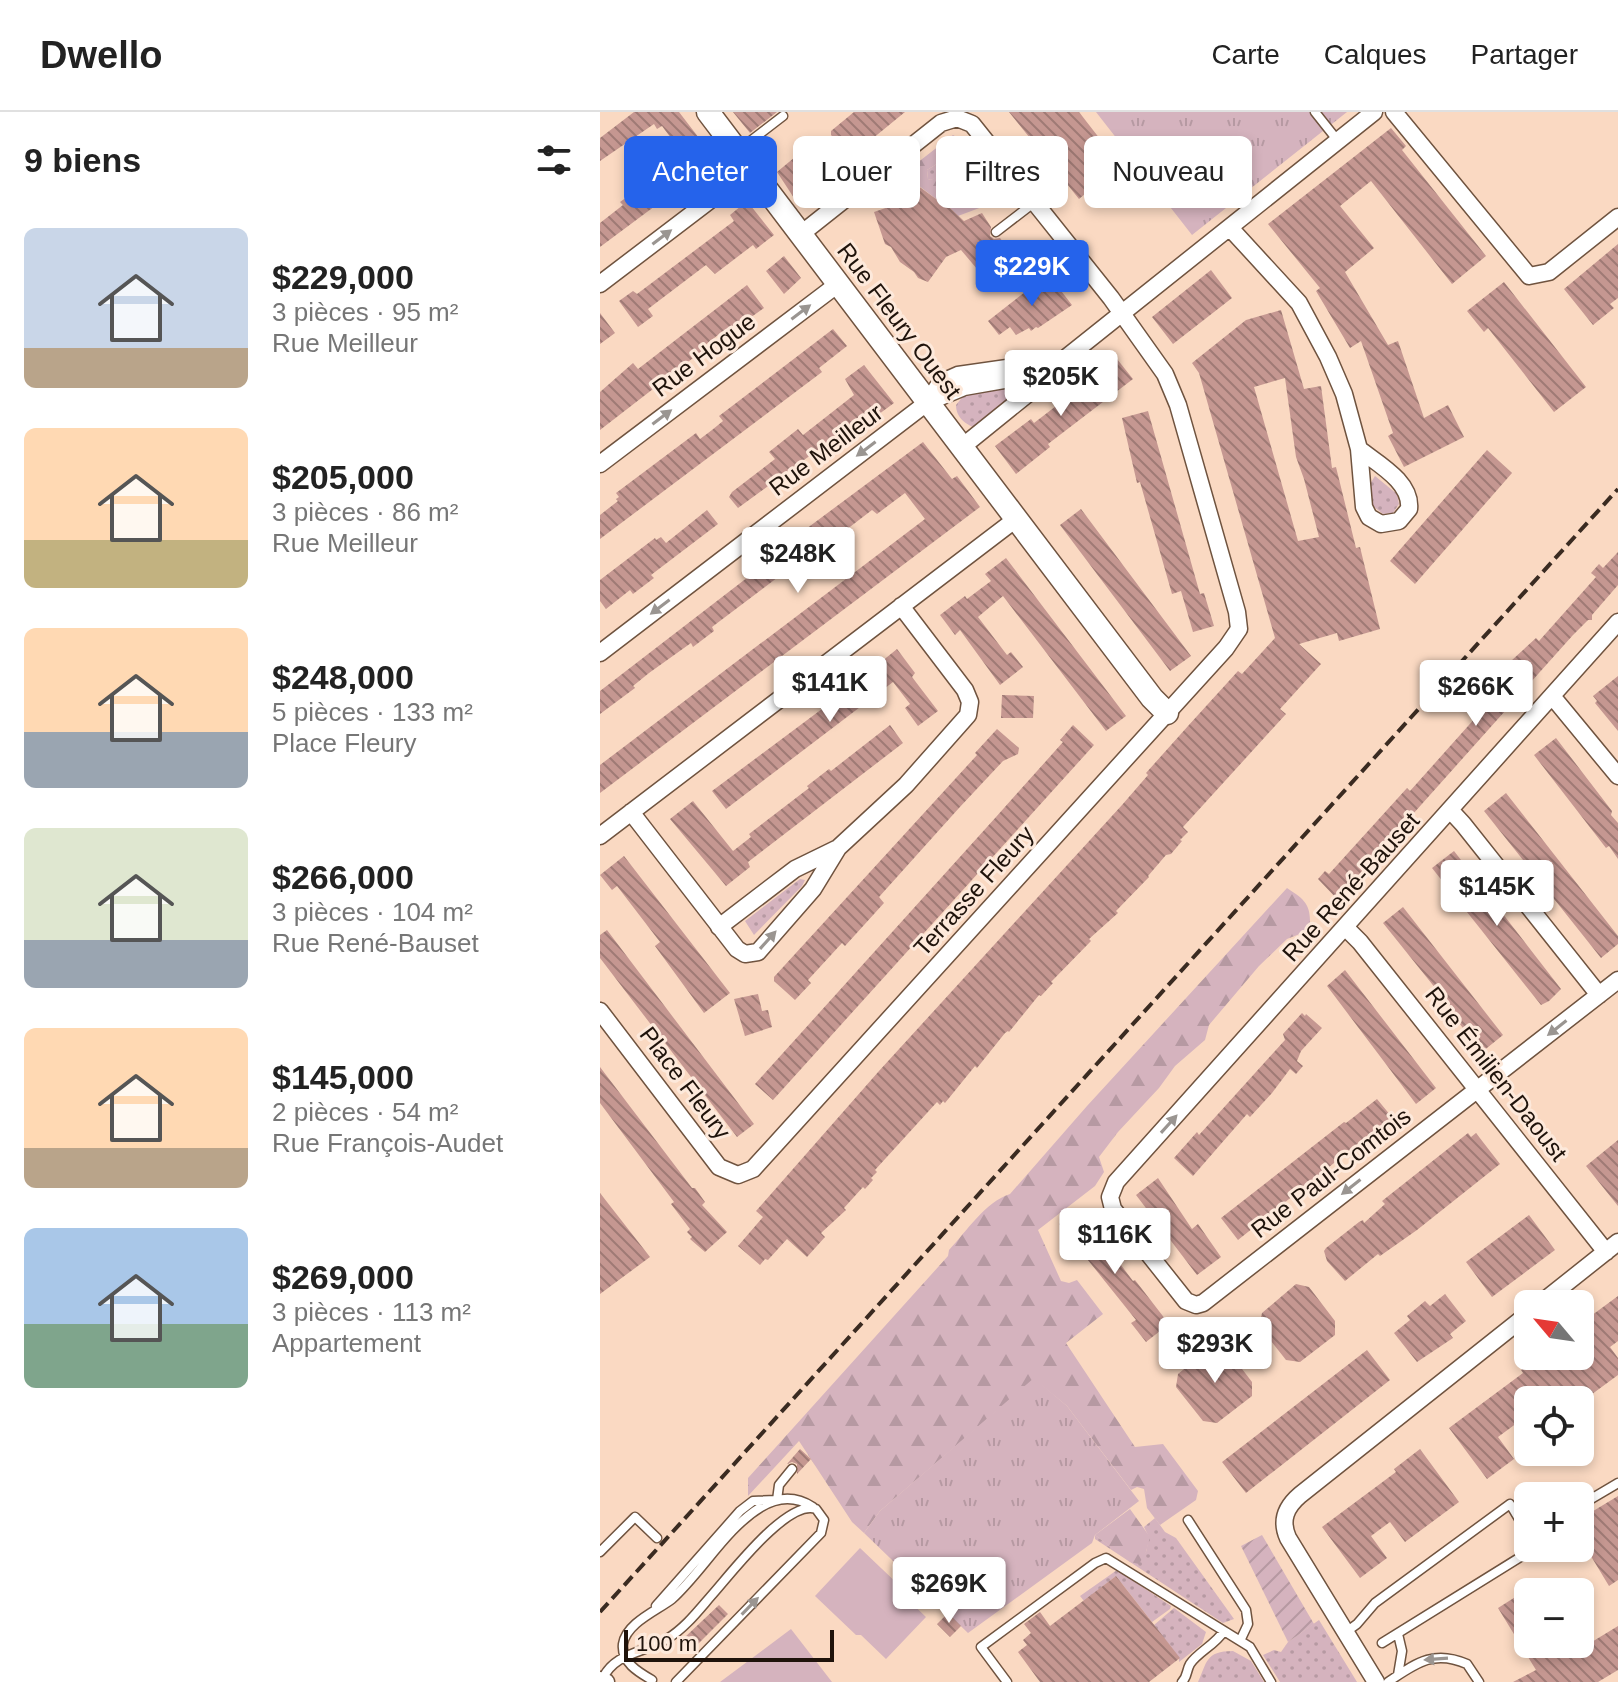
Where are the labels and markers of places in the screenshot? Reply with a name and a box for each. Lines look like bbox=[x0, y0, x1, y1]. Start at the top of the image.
pin: $229K bbox=[976, 240, 1088, 308]
pin: $205K bbox=[1005, 350, 1117, 418]
pin: $248K bbox=[742, 527, 854, 595]
pin: $141K bbox=[774, 656, 886, 724]
pin: $266K bbox=[1420, 660, 1532, 728]
pin: $145K bbox=[1441, 860, 1553, 928]
pin: $116K bbox=[1059, 1208, 1171, 1276]
pin: $293K bbox=[1159, 1317, 1271, 1385]
pin: $269K bbox=[893, 1557, 1005, 1625]

